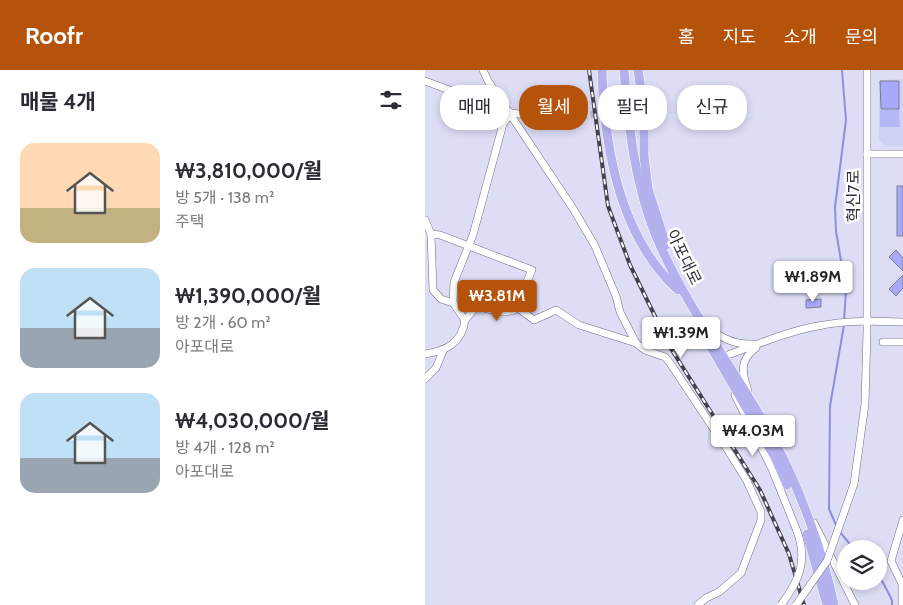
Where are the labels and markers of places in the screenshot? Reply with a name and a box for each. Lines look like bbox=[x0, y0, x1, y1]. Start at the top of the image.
pin: ₩1.89M bbox=[772, 260, 854, 303]
pin: ₩3.81M bbox=[456, 280, 538, 322]
pin: ₩1.39M bbox=[640, 316, 722, 359]
pin: ₩4.03M bbox=[712, 414, 794, 457]

